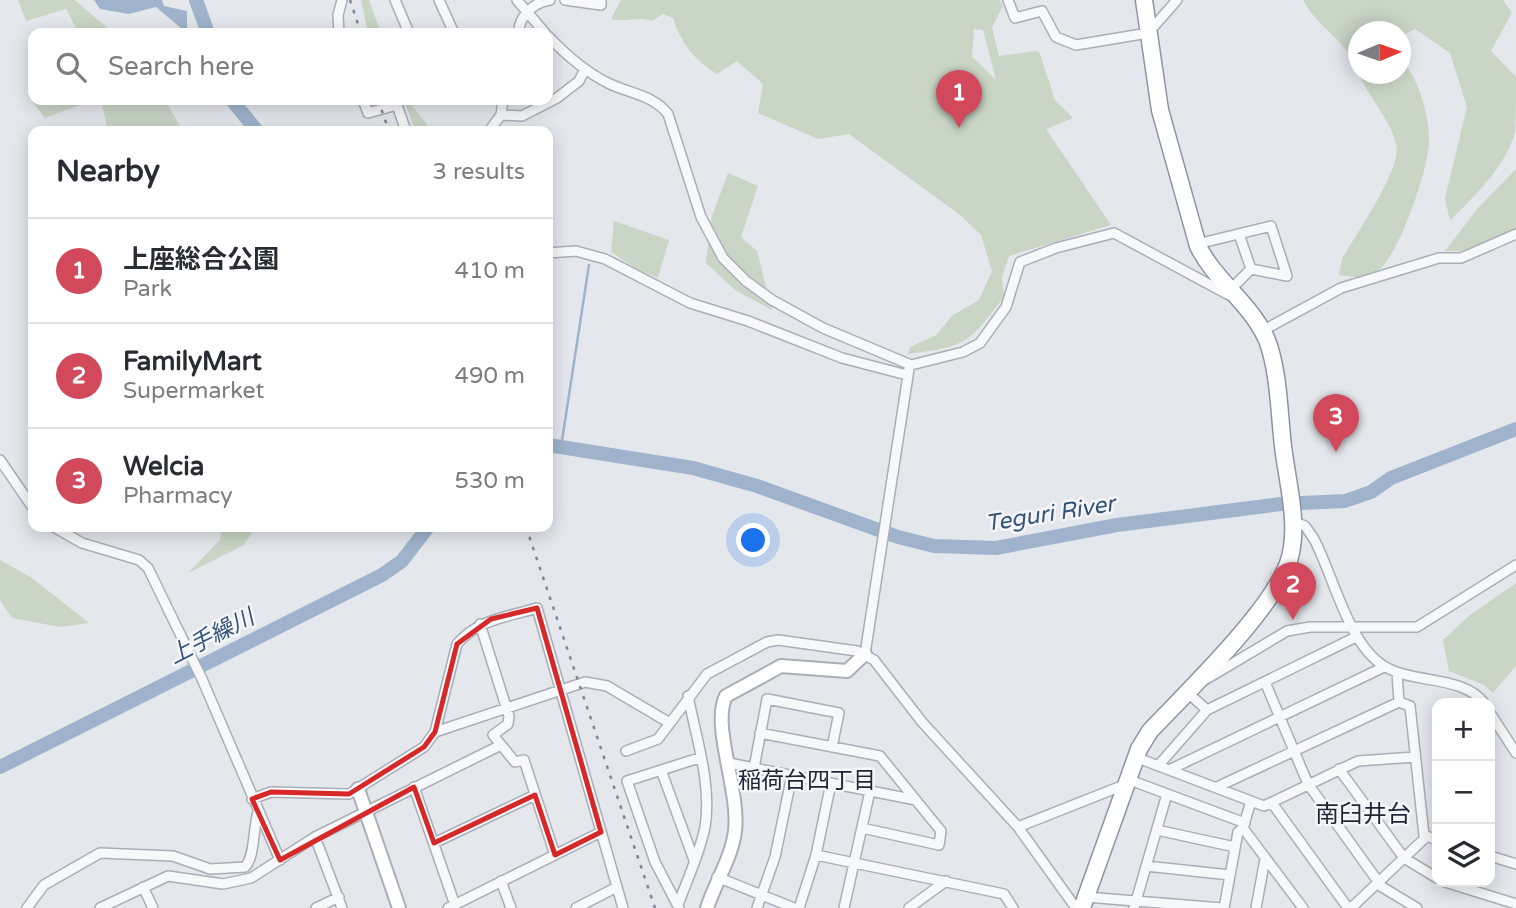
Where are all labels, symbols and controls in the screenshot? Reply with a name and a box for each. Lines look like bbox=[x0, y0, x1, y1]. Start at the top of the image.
north arrow bbox=[1348, 21, 1411, 84]
search box bbox=[28, 28, 553, 105]
icon: search bbox=[52, 48, 90, 86]
text: Search here bbox=[108, 51, 254, 82]
pin: 1 bbox=[936, 70, 982, 128]
text: Nearby bbox=[56, 153, 160, 190]
text: 3 results bbox=[432, 158, 525, 186]
text: 上座総合公園 bbox=[123, 244, 279, 275]
text: 1 bbox=[72, 257, 86, 285]
text: 410 m bbox=[455, 257, 525, 285]
text: Park bbox=[123, 275, 172, 303]
text: FamilyMart bbox=[123, 346, 262, 377]
text: 2 bbox=[72, 362, 86, 390]
text: 490 m bbox=[455, 362, 525, 390]
text: Supermarket bbox=[123, 377, 264, 405]
pin: 3 bbox=[1313, 394, 1359, 452]
text: Welcia bbox=[123, 451, 204, 482]
text: 3 bbox=[72, 467, 86, 495]
text: 530 m bbox=[455, 467, 525, 495]
text: Pharmacy bbox=[123, 482, 233, 510]
water label: Teguri River bbox=[983, 489, 1120, 538]
your location bbox=[736, 523, 770, 557]
pin: 2 bbox=[1270, 562, 1316, 620]
water label: 上手繰川 bbox=[164, 602, 261, 670]
map controls bbox=[1432, 698, 1495, 887]
button: + bbox=[1432, 698, 1495, 761]
button: − bbox=[1432, 761, 1495, 824]
district label: 稲荷台四丁目 bbox=[738, 767, 876, 795]
district label: 南臼井台 bbox=[1315, 800, 1411, 829]
button: layers bbox=[1432, 824, 1495, 887]

